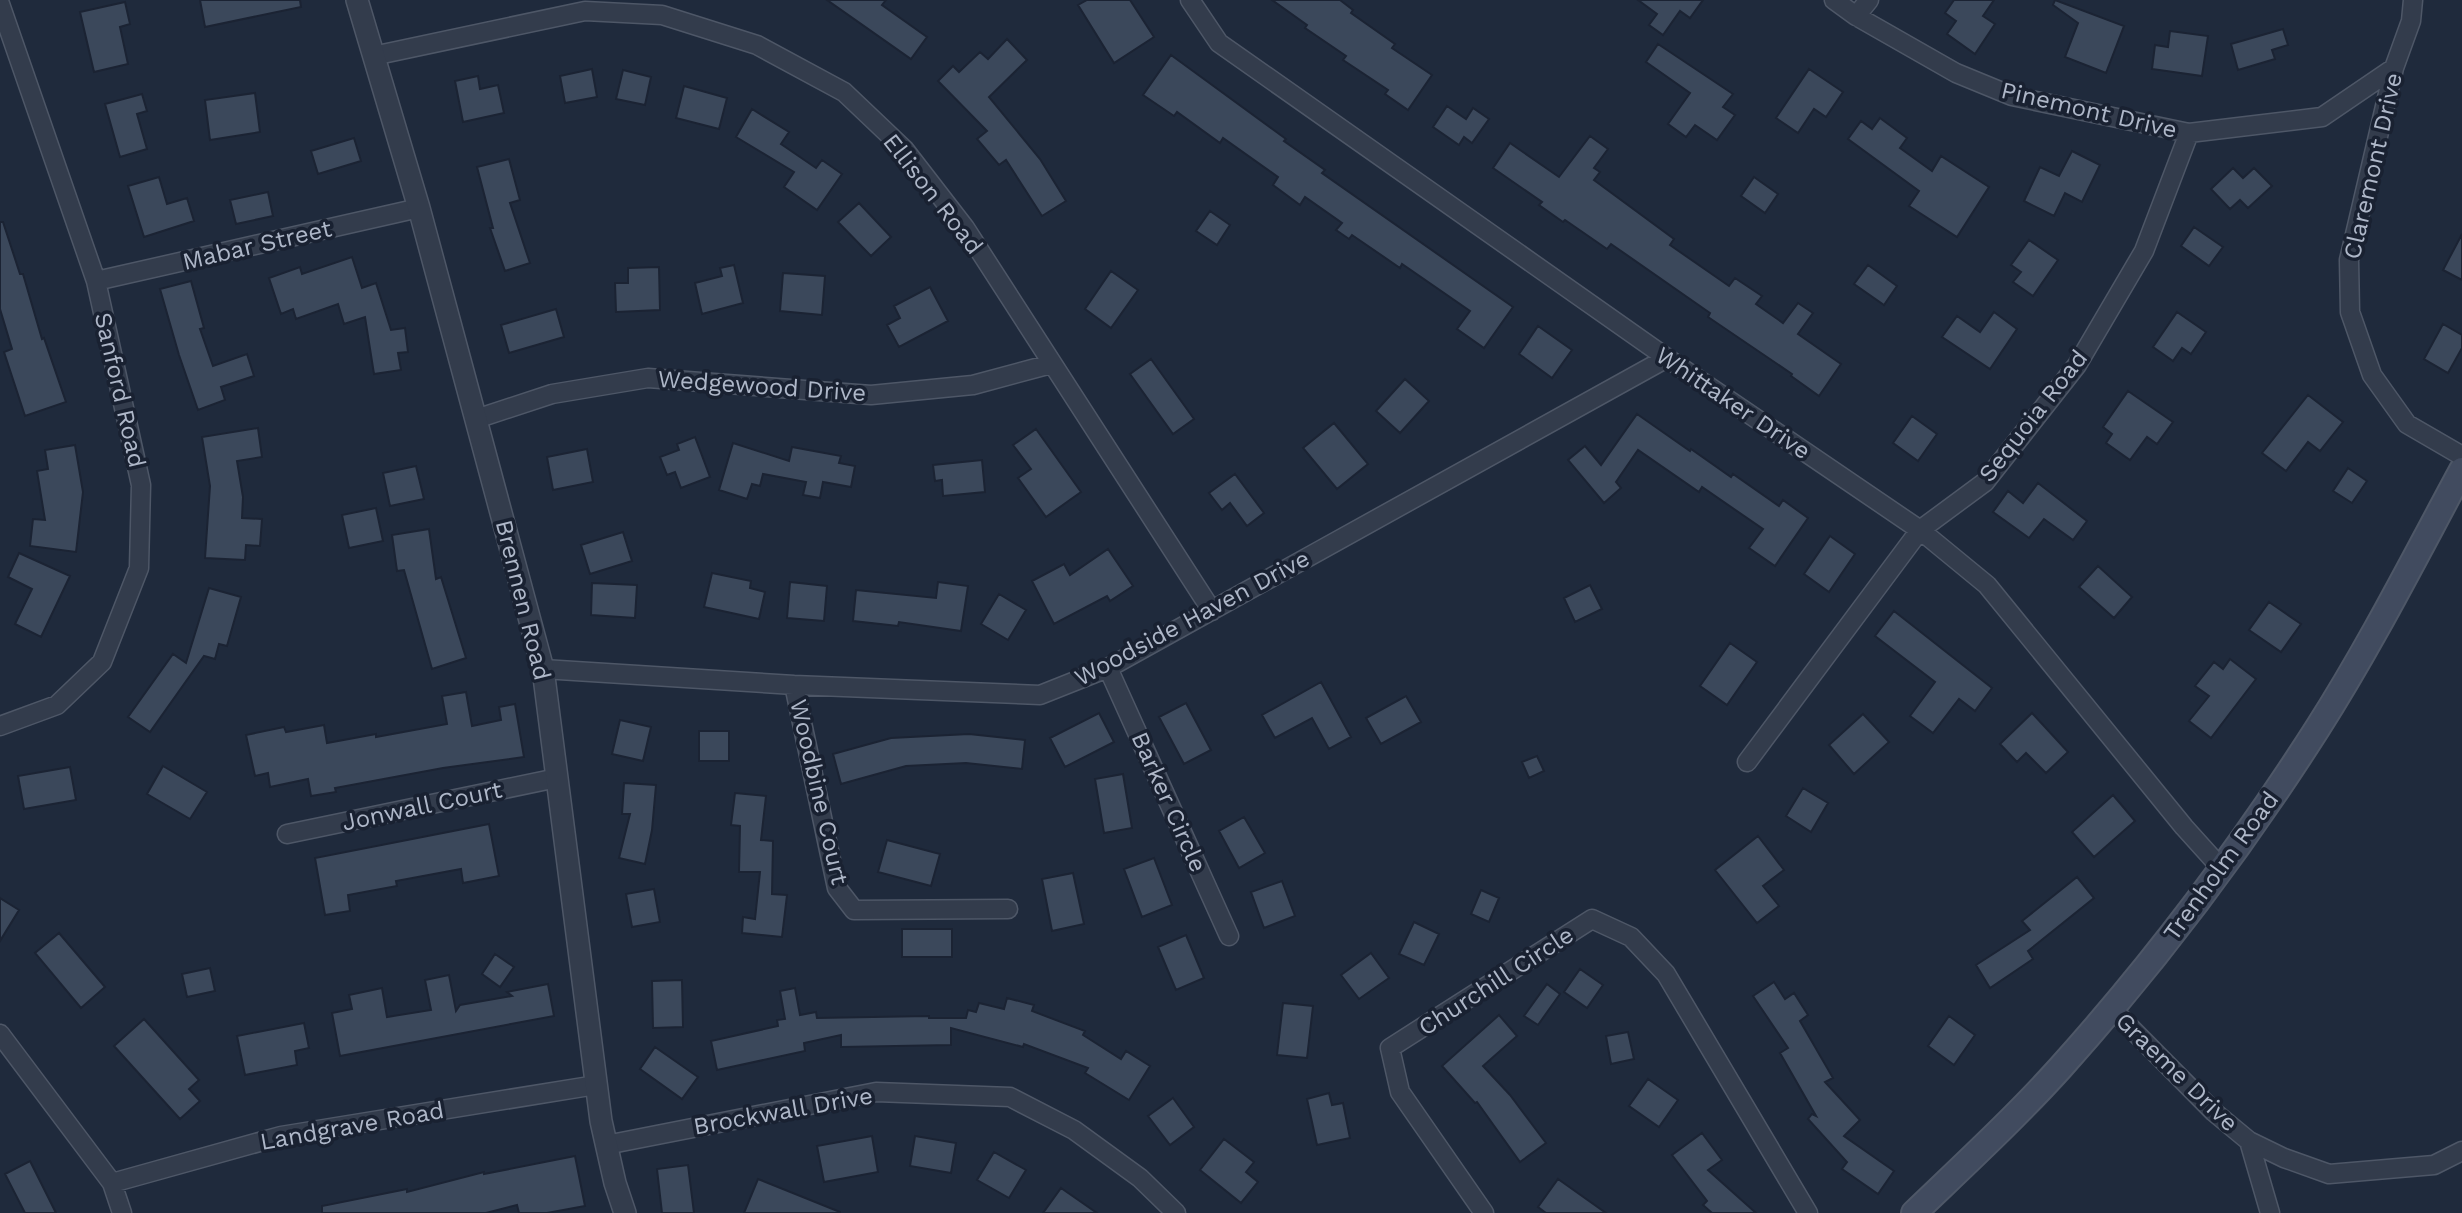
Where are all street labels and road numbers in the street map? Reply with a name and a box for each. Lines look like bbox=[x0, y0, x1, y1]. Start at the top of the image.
street label: Claremont Drive bbox=[2338, 70, 2408, 262]
street label: Pinemont Drive bbox=[1998, 76, 2180, 144]
street label: Ellison Road bbox=[877, 128, 989, 260]
street label: Mabar Street bbox=[180, 214, 334, 276]
street label: Sanford Road bbox=[89, 310, 151, 470]
street label: Whittaker Drive bbox=[1650, 341, 1816, 465]
street label: Sequoia Road bbox=[1973, 344, 2093, 488]
street label: Wedgewood Drive bbox=[657, 365, 867, 407]
street label: Brennen Road bbox=[490, 517, 556, 683]
street label: Woodside Haven Drive bbox=[1070, 544, 1314, 692]
street label: Woodbine Court bbox=[784, 697, 854, 887]
street label: Barker Circle bbox=[1126, 728, 1212, 876]
street label: Jonwall Court bbox=[340, 775, 504, 837]
street label: Trenholm Road bbox=[2158, 786, 2284, 946]
street label: Churchill Circle bbox=[1413, 920, 1579, 1042]
street label: Graeme Drive bbox=[2110, 1007, 2244, 1137]
street label: Brockwall Drive bbox=[691, 1081, 875, 1141]
street label: Landgrave Road bbox=[258, 1096, 446, 1156]

